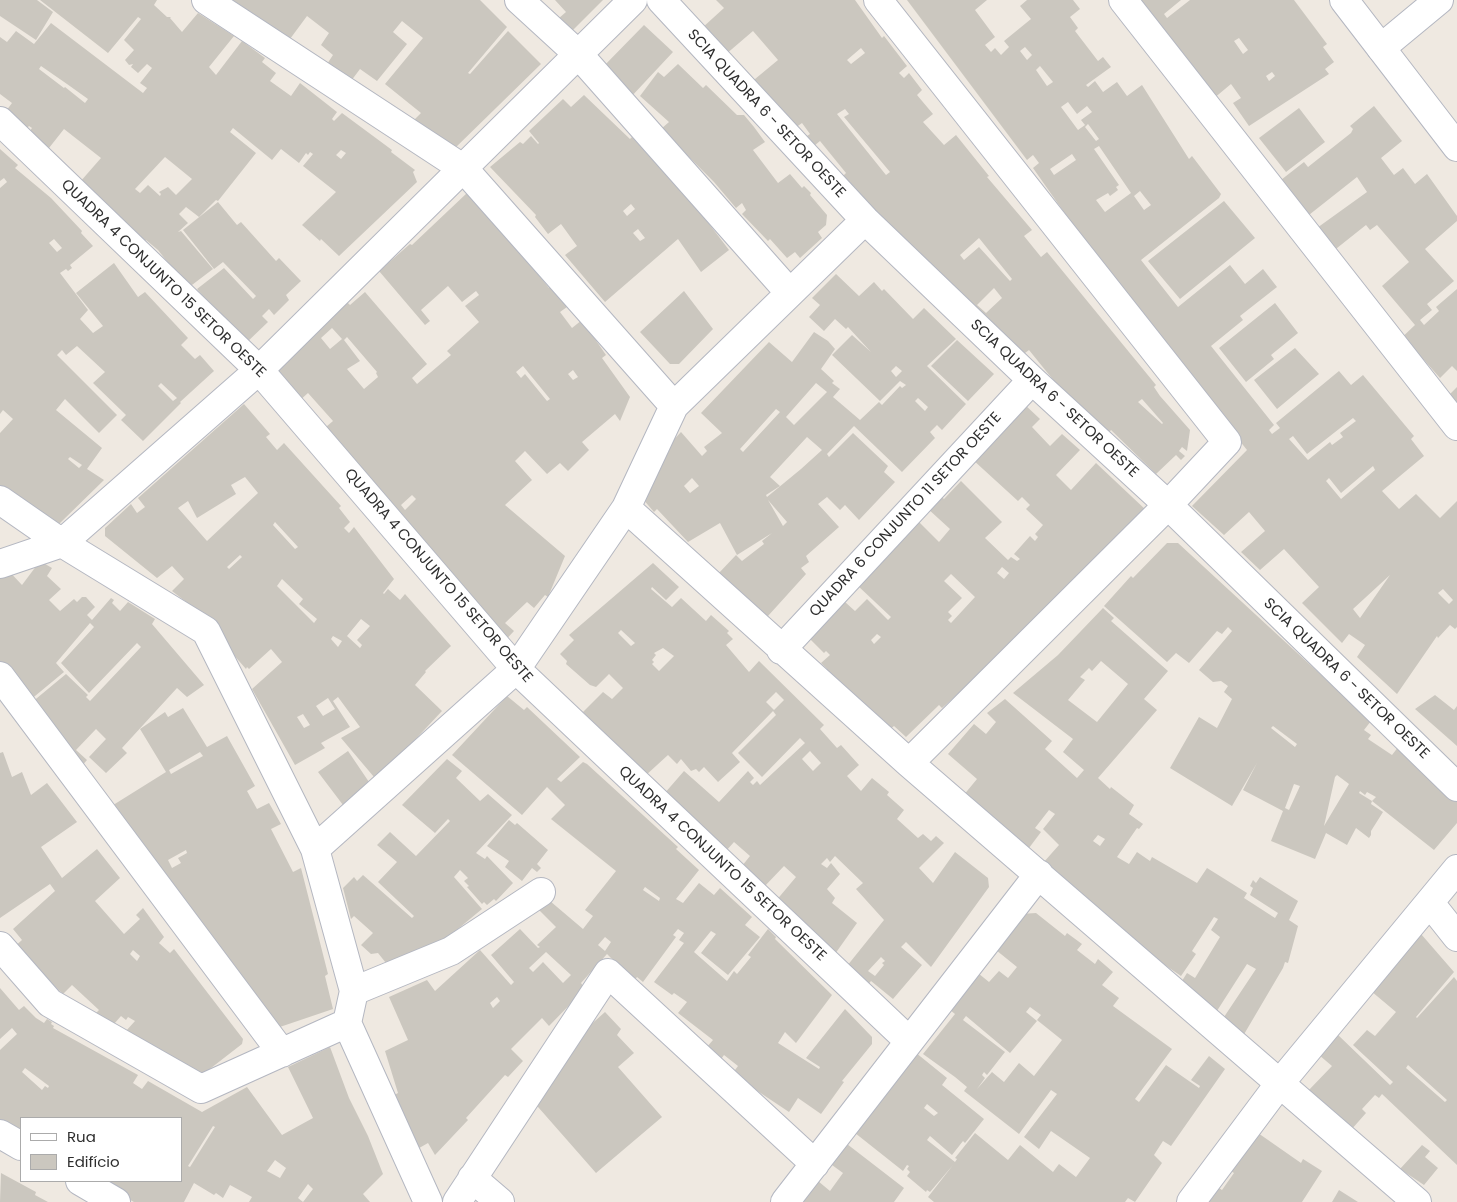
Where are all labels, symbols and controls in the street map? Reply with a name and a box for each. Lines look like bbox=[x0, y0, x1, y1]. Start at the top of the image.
street label: SCIA QUADRA 6 - SETOR OESTE bbox=[683, 26, 849, 202]
street label: QUADRA 4 CONJUNTO 15 SETOR OESTE bbox=[57, 176, 269, 382]
street label: SCIA QUADRA 6 - SETOR OESTE bbox=[966, 316, 1142, 482]
street label: QUADRA 6 CONJUNTO 11 SETOR OESTE bbox=[806, 409, 1006, 621]
street label: QUADRA 4 CONJUNTO 15 SETOR OESTE bbox=[340, 465, 536, 687]
street label: SCIA QUADRA 6 - SETOR OESTE bbox=[1259, 595, 1433, 763]
street label: QUADRA 4 CONJUNTO 15 SETOR OESTE bbox=[614, 763, 830, 965]
legend bbox=[20, 1117, 182, 1182]
text: Rua bbox=[67, 1126, 96, 1147]
text: Edifício bbox=[67, 1151, 120, 1172]

